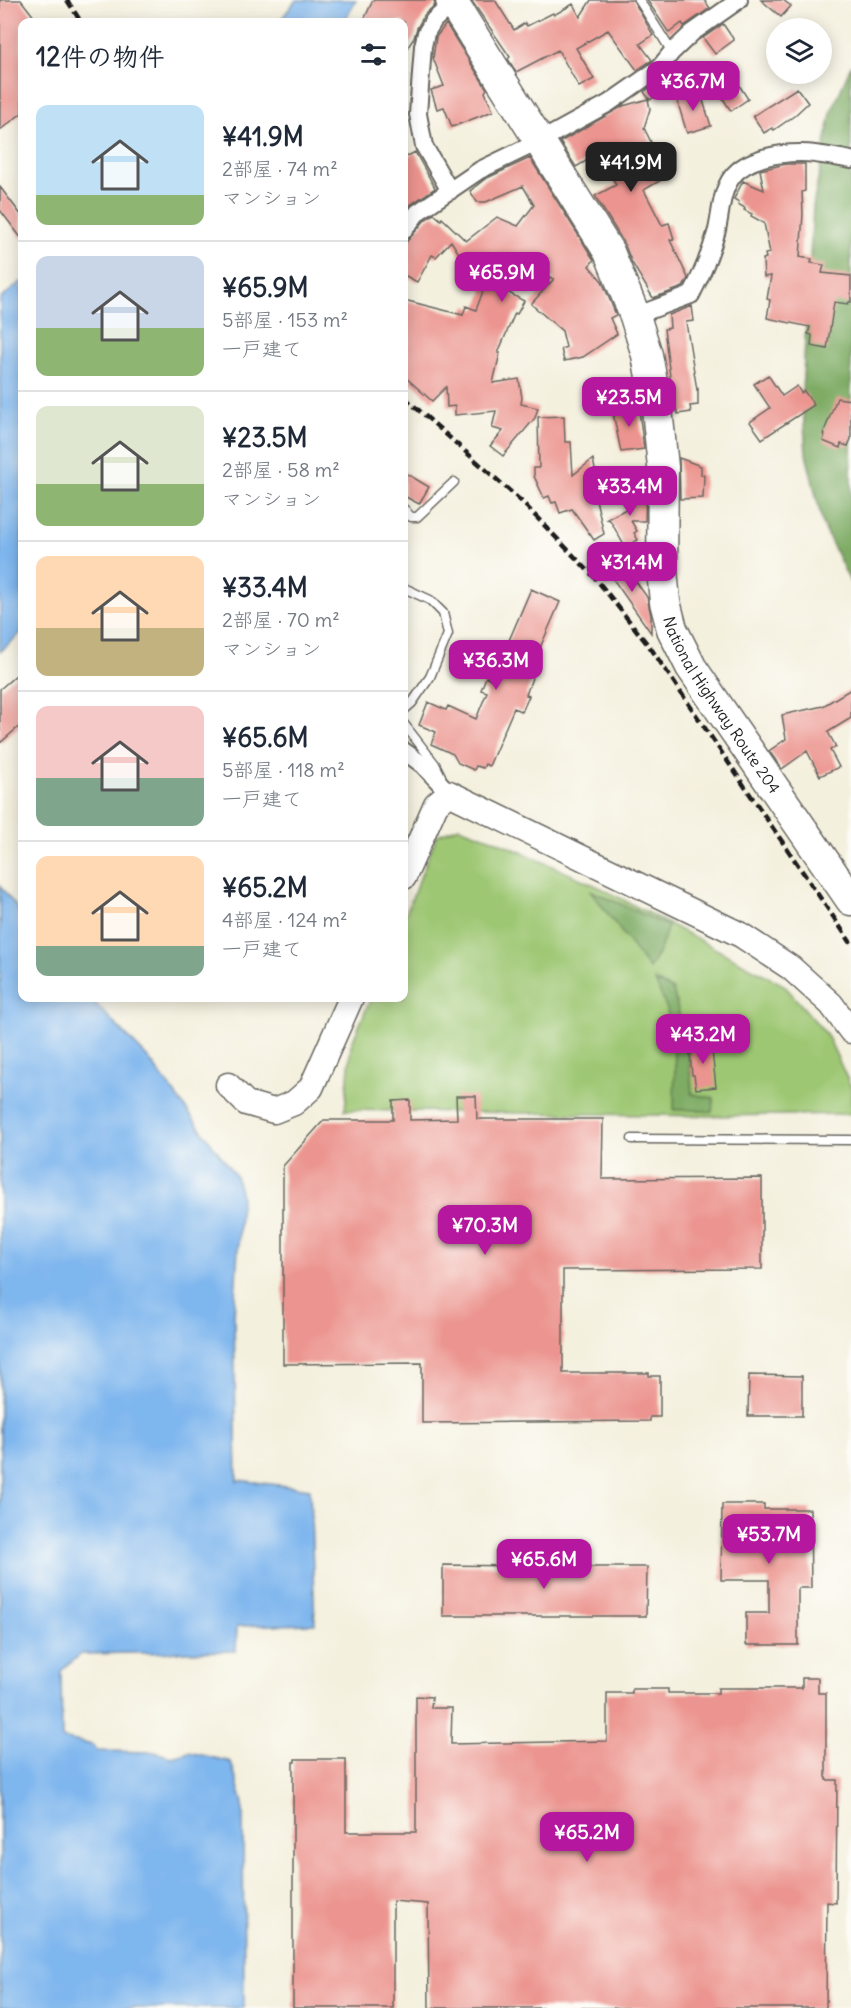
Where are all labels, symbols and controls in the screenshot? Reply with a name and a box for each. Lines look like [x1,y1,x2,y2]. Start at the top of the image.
map controls [766,18,832,84]
button: layers [766,18,832,84]
icon: filters [357,38,390,71]
text: 12件の物件 [36,40,165,73]
pin: ¥36.7M [644,61,742,112]
text: ¥36.7M [661,68,725,93]
text: ¥41.9M [222,120,304,153]
icon: home [84,129,156,201]
pin: ¥41.9M [582,142,680,193]
text: ¥41.9M [600,149,662,174]
text: 2部屋 · 74 m² [222,156,338,181]
text: マンション [222,185,321,210]
pin: ¥65.9M [453,252,551,303]
text: ¥65.9M [469,259,535,284]
text: ¥65.9M [222,271,309,304]
icon: home [84,280,156,352]
text: 5部屋 · 153 m² [222,307,348,332]
text: 一戸建て [222,336,302,361]
pin: ¥23.5M [580,377,678,428]
text: ¥23.5M [596,384,662,409]
text: ¥23.5M [222,421,308,454]
icon: home [84,430,156,502]
text: 2部屋 · 58 m² [222,457,340,482]
pin: ¥33.4M [581,466,679,517]
text: ¥33.4M [597,473,663,498]
text: マンション [222,486,321,511]
pin: ¥31.4M [583,542,681,593]
text: ¥31.4M [601,549,663,574]
text: ¥33.4M [222,571,308,604]
icon: home [84,580,156,652]
text: 2部屋 · 70 m² [222,607,340,632]
street label: National Highway Route 204 [659,614,785,797]
text: マンション [222,636,321,661]
pin: ¥36.3M [447,640,545,691]
text: ¥36.3M [463,647,529,672]
text: ¥65.6M [222,721,309,754]
icon: home [84,730,156,802]
text: 5部屋 · 118 m² [222,757,345,782]
text: 一戸建て [222,786,302,811]
text: ¥65.2M [222,871,308,904]
icon: home [84,880,156,952]
text: 4部屋 · 124 m² [222,907,347,932]
text: 一戸建て [222,936,302,961]
pin: ¥43.2M [654,1014,752,1065]
text: ¥43.2M [670,1021,736,1046]
pin: ¥70.3M [436,1205,534,1256]
text: ¥70.3M [452,1212,518,1237]
pin: ¥53.7M [720,1514,818,1565]
text: ¥53.7M [737,1521,801,1546]
pin: ¥65.6M [495,1539,593,1590]
text: ¥65.6M [511,1546,577,1571]
pin: ¥65.2M [538,1812,636,1863]
text: ¥65.2M [554,1819,620,1844]

